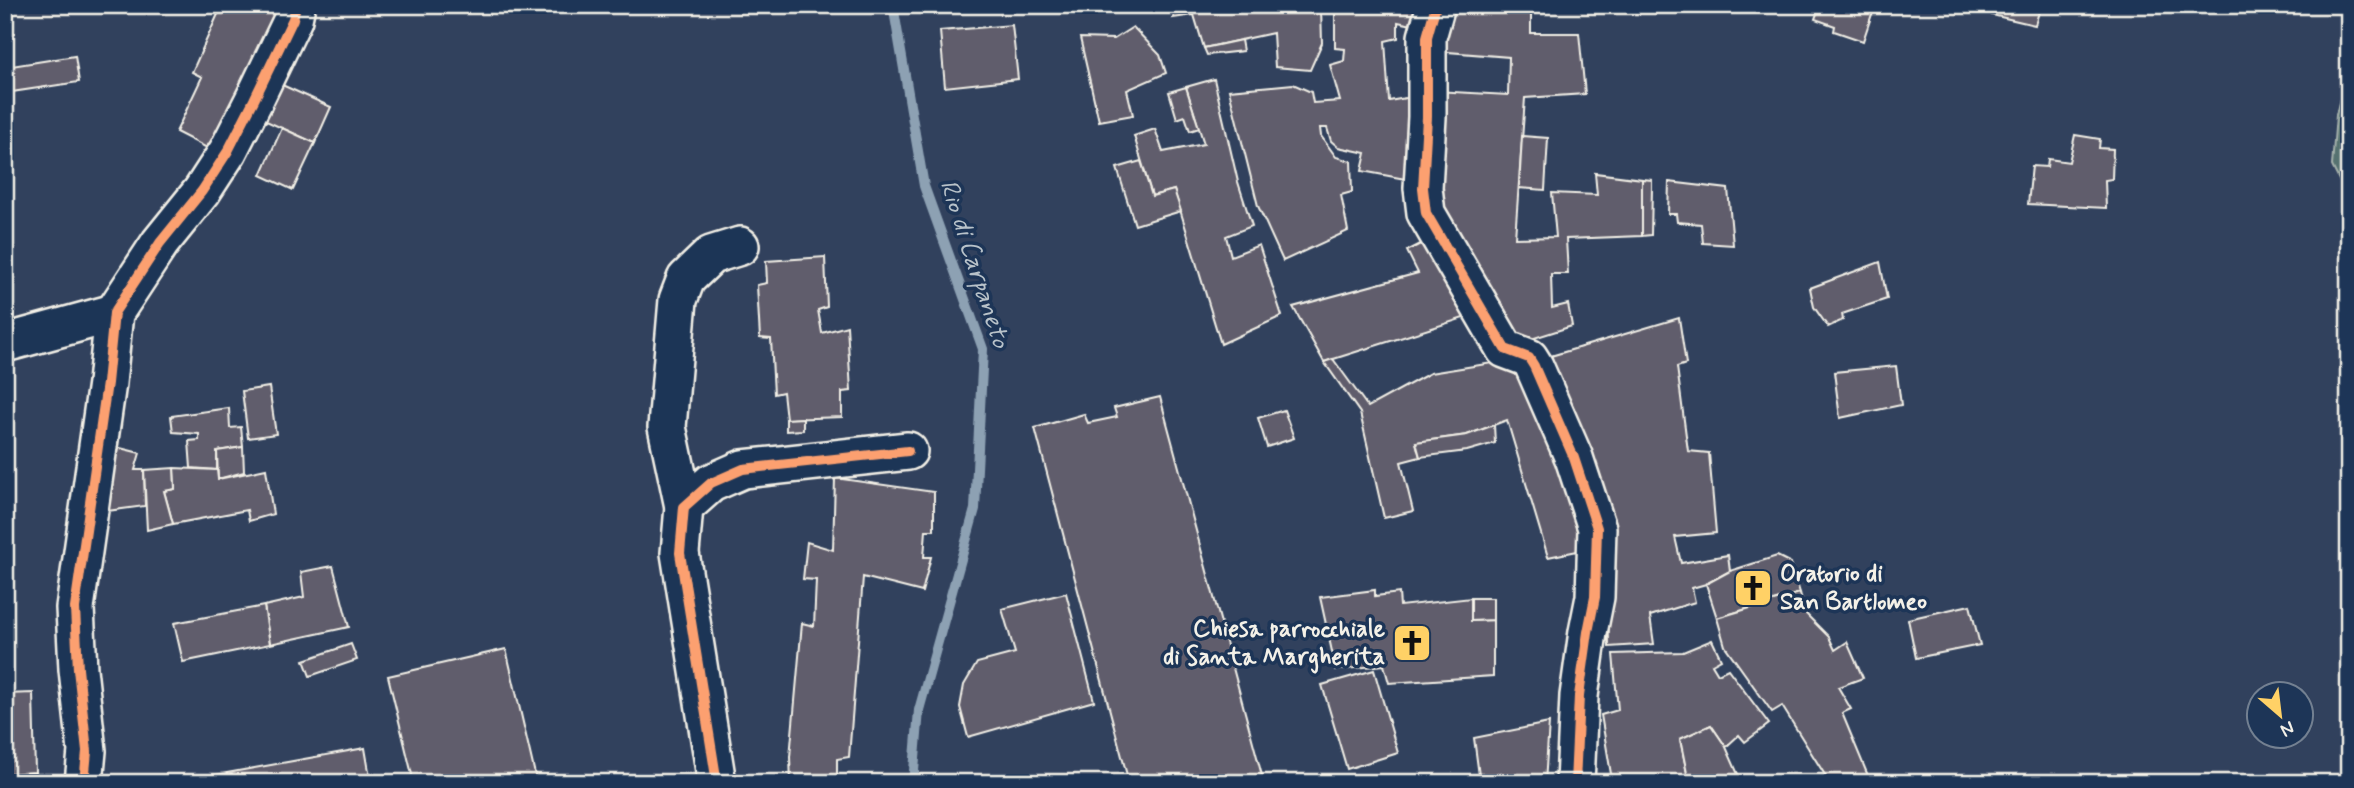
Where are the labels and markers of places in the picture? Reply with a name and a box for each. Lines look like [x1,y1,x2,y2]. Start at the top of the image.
place label: Oratorio di San Bartlomeo [1780,559,1927,618]
church icon: Oratorio di San Bartlomeo [1732,567,1774,609]
place label: Chiesa parrocchiale di Santa Margherita [1163,614,1386,674]
church icon: Chiesa parrocchiale di Santa Margherita [1391,622,1433,664]

